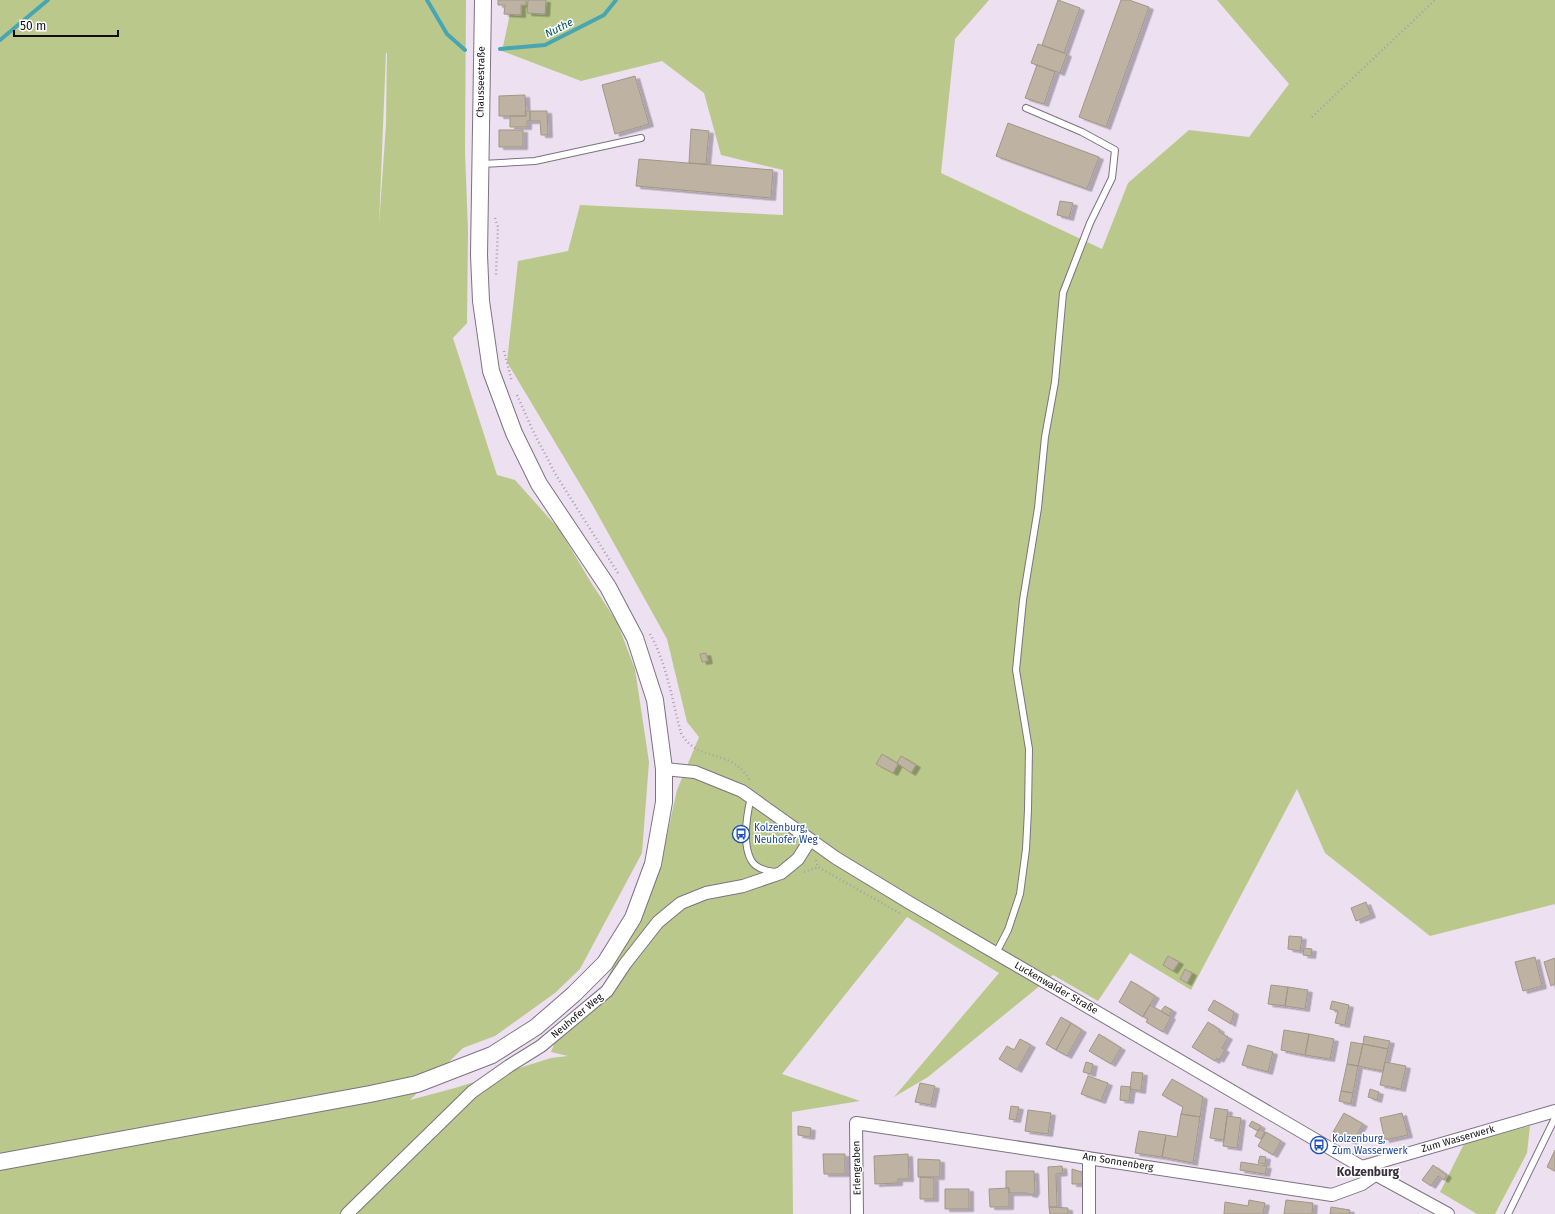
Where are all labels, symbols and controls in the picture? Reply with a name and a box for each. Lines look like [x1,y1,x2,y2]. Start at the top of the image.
scale bar [14,12,118,38]
water label: Nuthe [543,15,576,40]
text: 50 m [20,19,46,33]
street label: Chausseestraße [474,46,488,118]
place label: Kolzenburg, Neuhofer Weg [754,822,819,846]
bus stop icon: Kolzenburg, Neuhofer Weg [731,824,751,844]
street label: Luckenwalder Straße [1012,959,1100,1017]
street label: Neuhofer Weg [549,990,606,1041]
street label: Zum Wasserwerk [1420,1123,1497,1155]
place label: Kolzenburg, Zum Wasserwerk [1332,1133,1408,1157]
bus stop icon: Kolzenburg, Zum Wasserwerk [1309,1135,1329,1155]
street label: Erlengraben [851,1141,863,1195]
street label: Am Sonnenberg [1082,1150,1155,1174]
district label: Kolzenburg [1337,1165,1400,1179]

